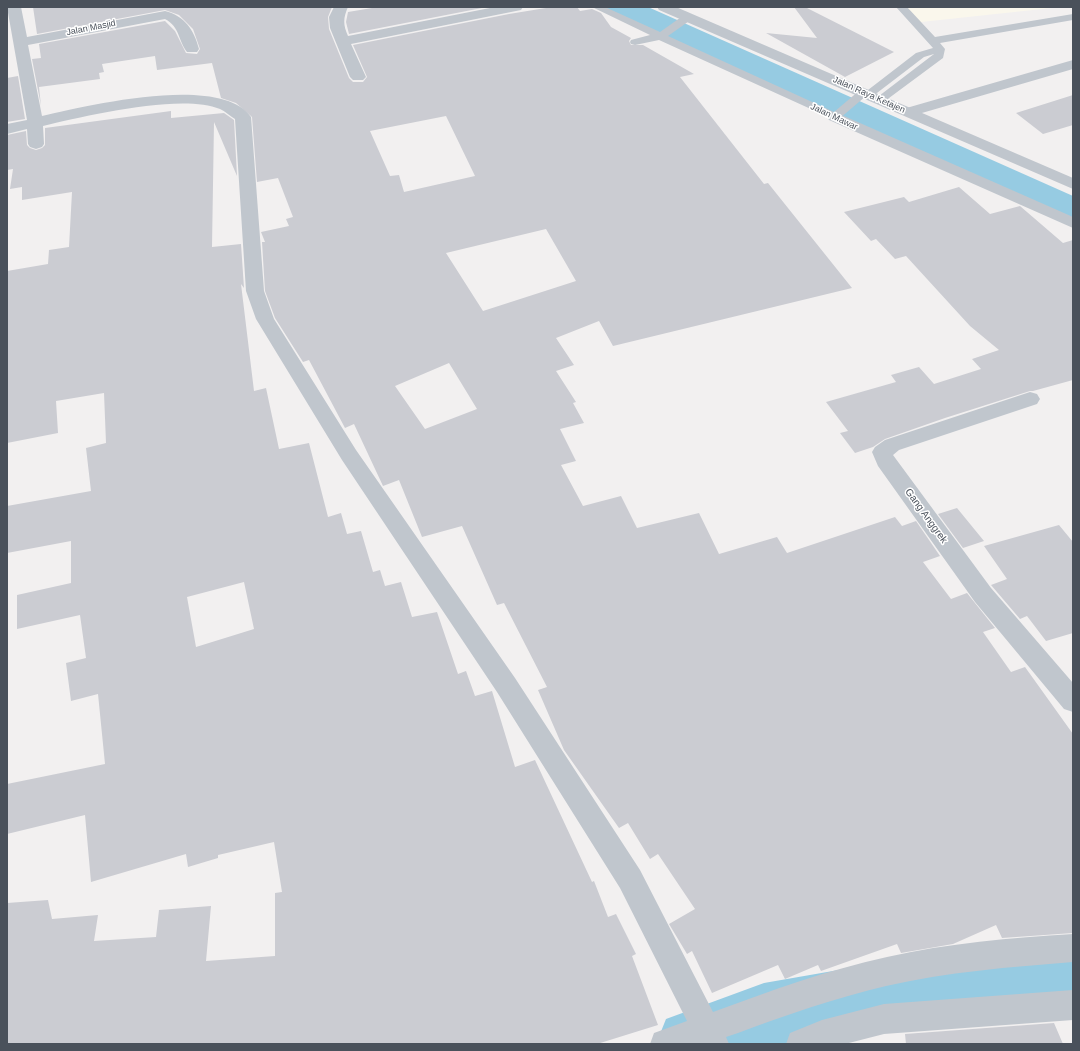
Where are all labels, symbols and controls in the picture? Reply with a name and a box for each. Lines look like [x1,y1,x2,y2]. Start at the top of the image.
street label: Jalan Masjid [65,18,117,38]
street label: Jalan Raya Ketajen [831,74,907,116]
street label: Jalan Mawar [809,101,859,133]
street label: Gang Anggrek [902,486,950,546]

